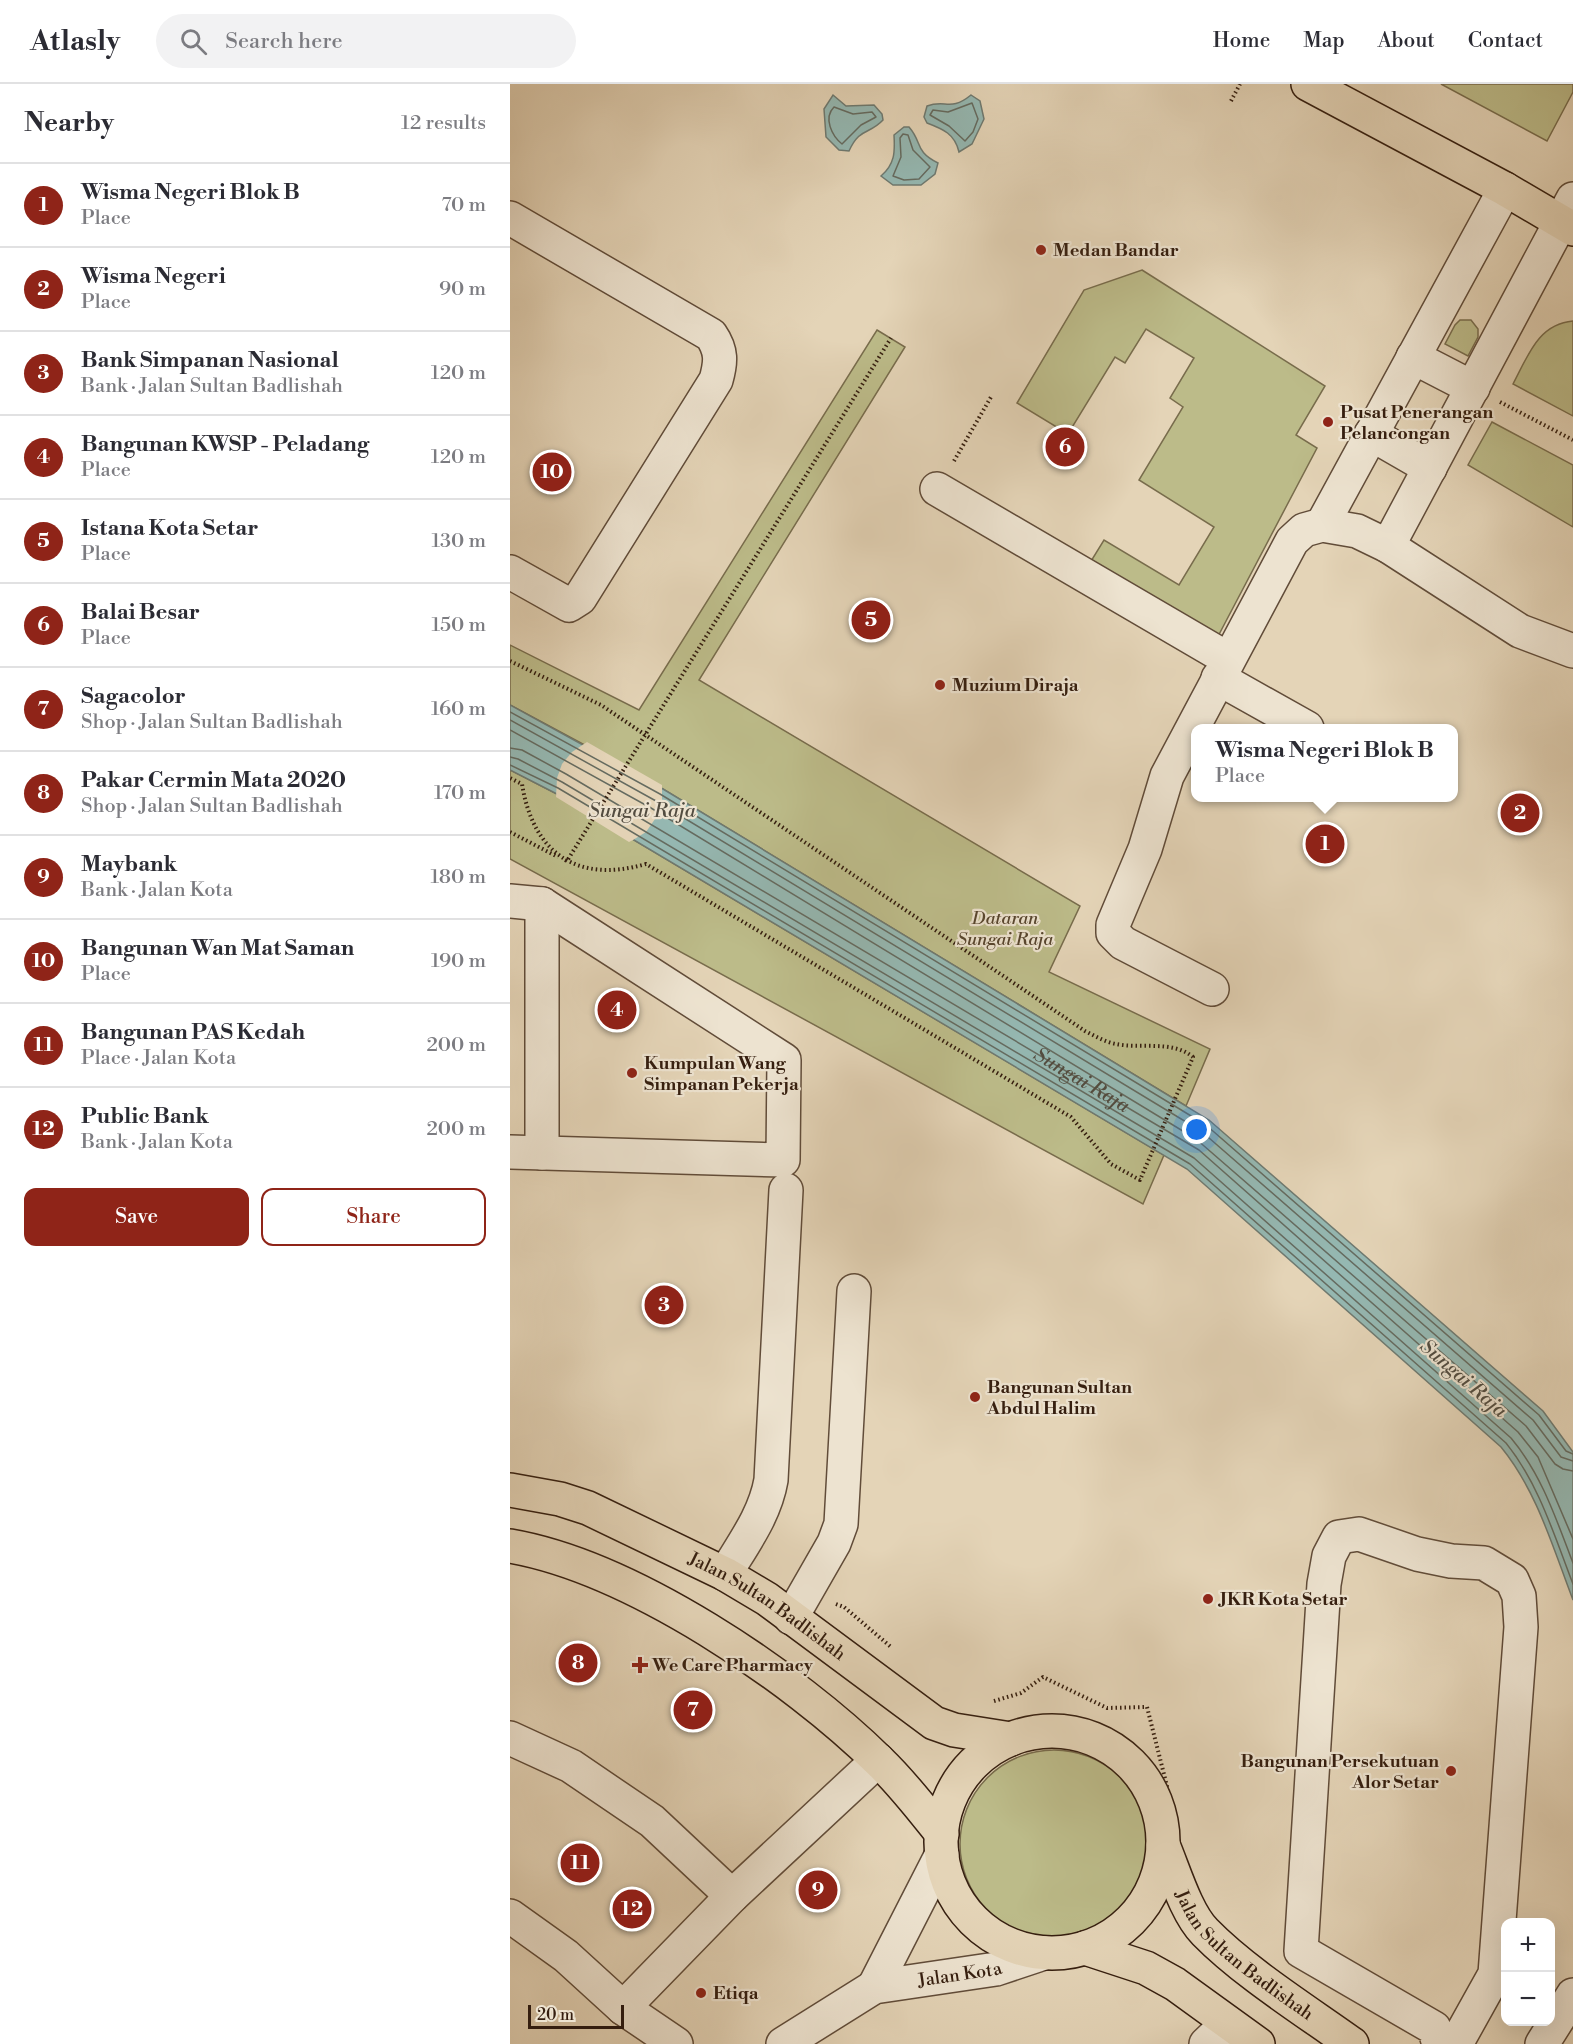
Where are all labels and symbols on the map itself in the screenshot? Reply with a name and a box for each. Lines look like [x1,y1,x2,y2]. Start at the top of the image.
place label: Medan Bandar [1053,239,1179,262]
marker: Medan Bandar [1034,243,1048,257]
place label: Pusat Penerangan Pelancongan [1340,401,1493,445]
marker: Pusat Penerangan Pelancongan [1321,415,1335,429]
pin: 6 [1046,424,1084,470]
pin: 10 [532,450,572,494]
pin: 5 [852,598,890,642]
place label: Muzium Diraja [952,674,1079,697]
marker: Muzium Diraja [933,678,947,692]
pin: 2 [1500,790,1540,836]
water label: Sungai Raja [588,799,697,824]
pin: 1 [1306,822,1344,867]
park label: Dataran Sungai Raja [957,907,1054,951]
pin: 4 [598,988,636,1032]
water label: Sungai Raja [1029,1042,1135,1119]
place label: Kumpulan Wang Simpanan Pekerja [644,1052,799,1096]
marker: Kumpulan Wang Simpanan Pekerja [625,1066,639,1080]
your location [1182,1115,1211,1144]
pin: 3 [644,1282,684,1328]
water label: Sungai Raja [1414,1334,1512,1424]
place label: Bangunan Sultan Abdul Halim [986,1376,1132,1420]
marker: Bangunan Sultan Abdul Halim [968,1390,982,1404]
street label: Jalan Sultan Badlishah [684,1546,851,1665]
place label: JKR Kota Setar [1217,1588,1348,1611]
marker: JKR Kota Setar [1201,1592,1215,1606]
pin: 8 [558,1640,598,1686]
place label: We Care Pharmacy [651,1654,814,1677]
marker: We Care Pharmacy [633,1658,647,1672]
pin: 7 [674,1688,712,1732]
place label: Bangunan Persekutuan Alor Setar [1240,1750,1439,1794]
marker: Bangunan Persekutuan Alor Setar [1444,1764,1458,1778]
pin: 11 [560,1840,600,1886]
pin: 9 [798,1868,838,1912]
street label: Jalan Sultan Badlishah [1170,1885,1318,2025]
pin: 12 [612,1886,652,1932]
street label: Jalan Kota [915,1956,1006,1992]
place label: Etiqa [713,1982,759,2005]
marker: Etiqa [694,1986,708,2000]
scale bar [528,2002,624,2030]

